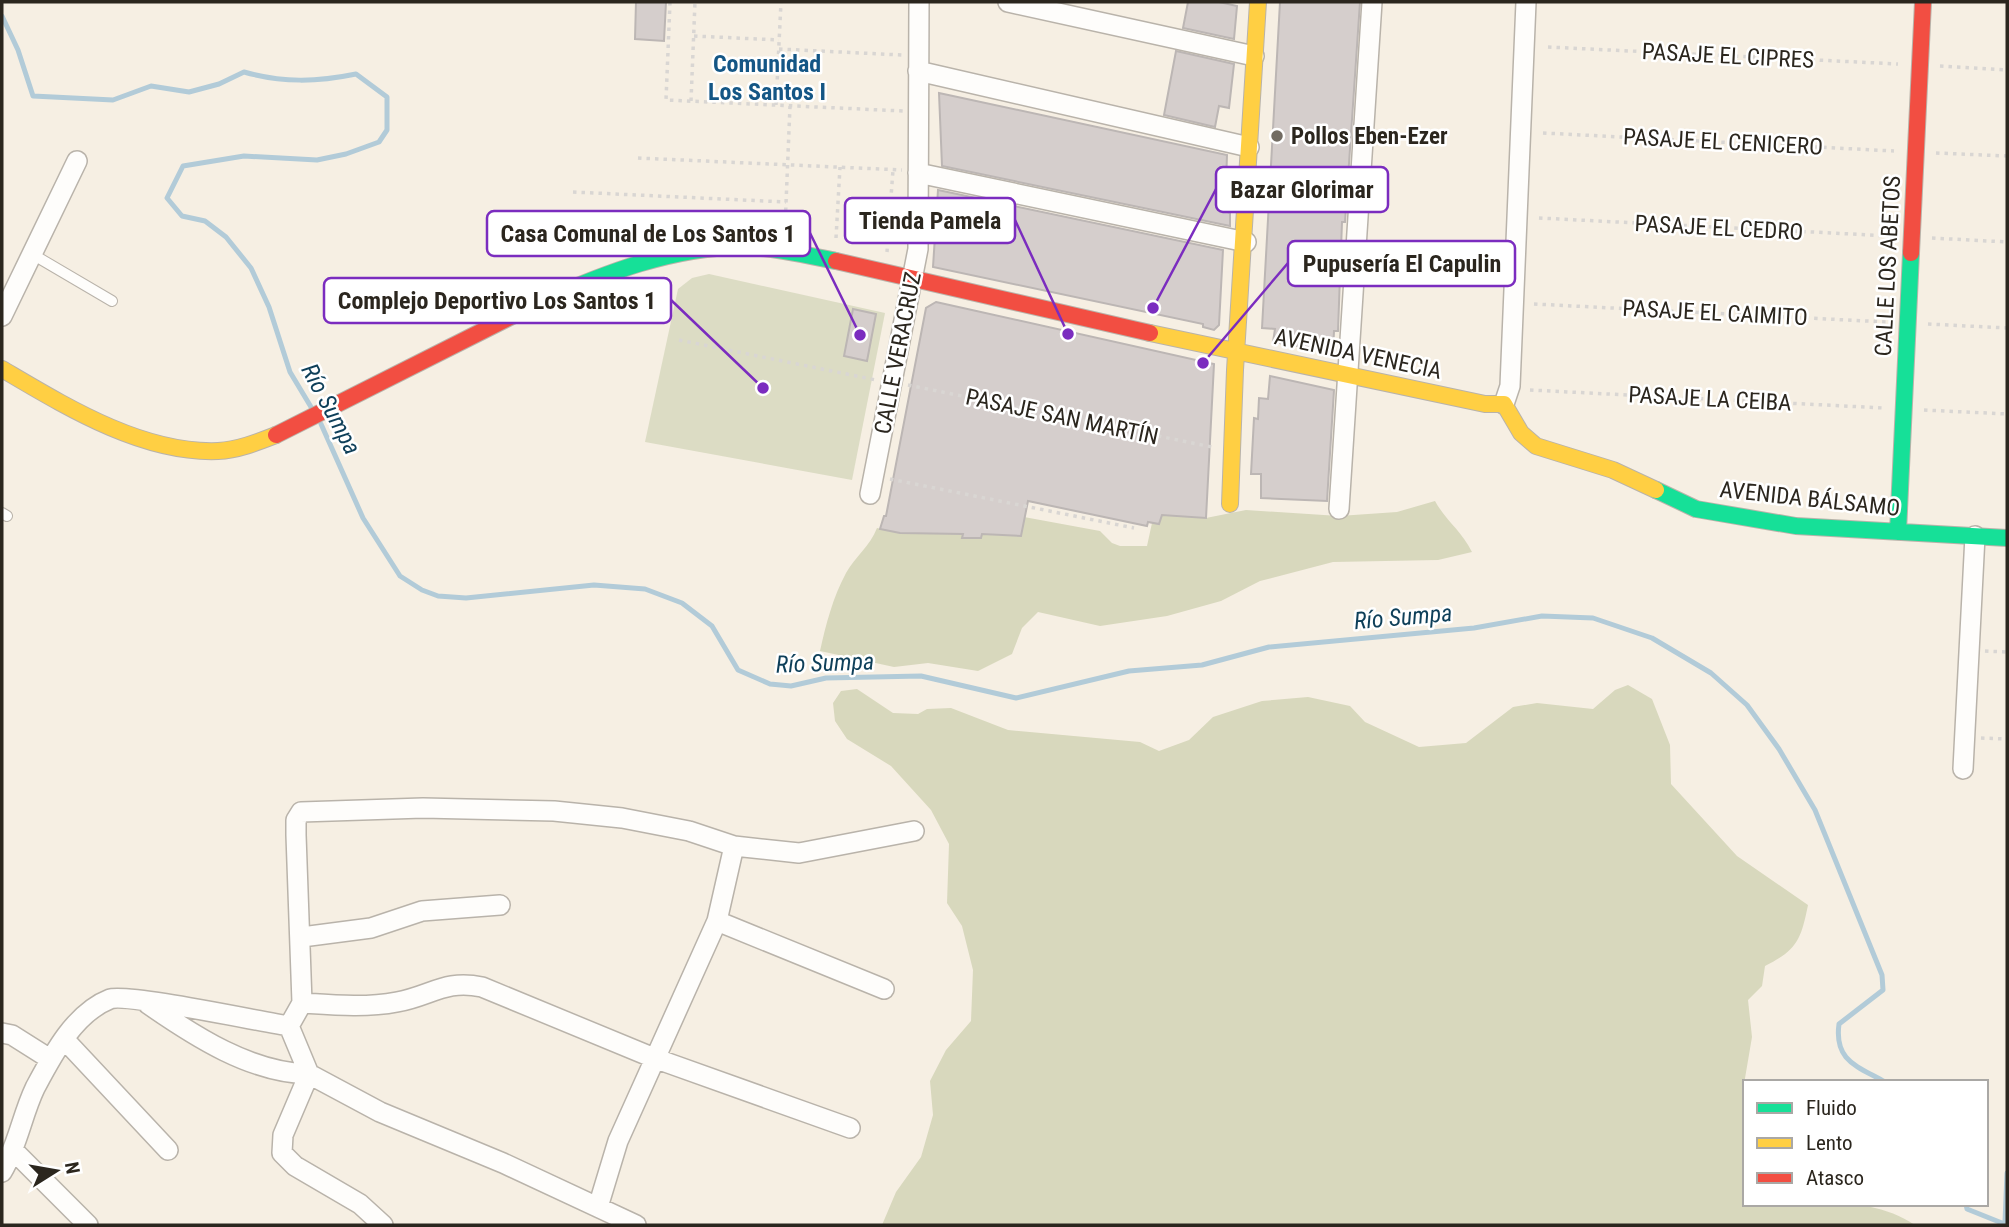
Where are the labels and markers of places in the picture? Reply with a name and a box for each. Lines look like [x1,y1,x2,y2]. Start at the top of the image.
place label: Pollos Eben-Ezer [1291,123,1448,150]
marker: Pollos Eben-Ezer [1269,128,1285,144]
callout: Bazar Glorimar [1216,167,1388,212]
callout: Tienda Pamela [845,198,1015,243]
callout: Casa Comunal de Los Santos 1 [487,211,810,256]
callout: Pupusería El Capulin [1288,241,1515,286]
callout: Complejo Deportivo Los Santos 1 [324,278,671,323]

